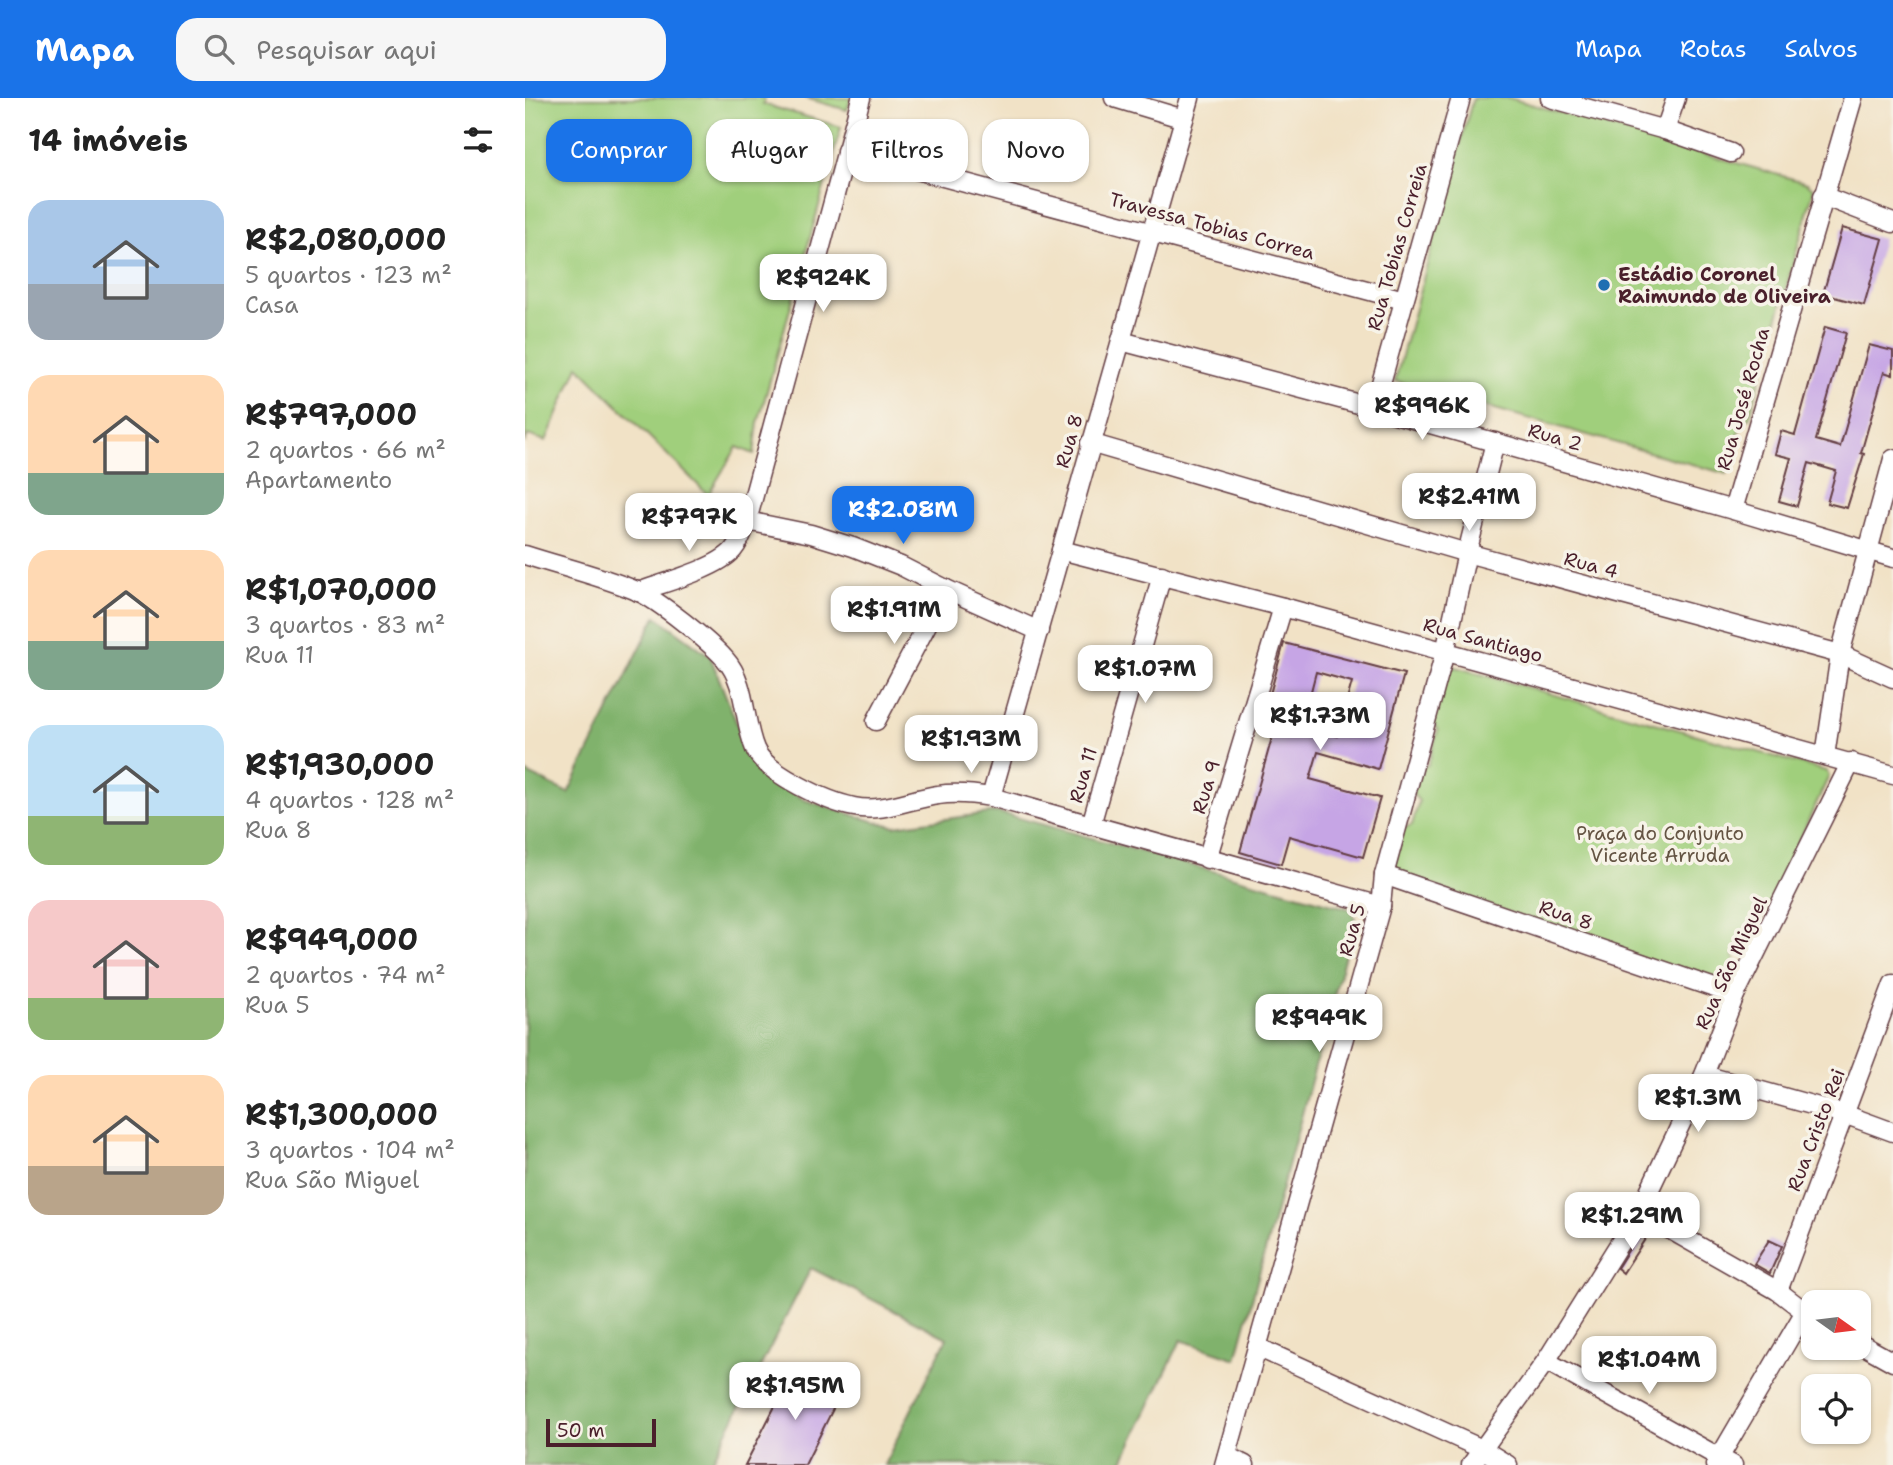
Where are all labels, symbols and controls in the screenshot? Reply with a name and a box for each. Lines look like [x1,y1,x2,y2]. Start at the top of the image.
search box [176,18,666,81]
text: Mapa [35,27,134,72]
icon: search [200,30,238,68]
text: Pesquisar aqui [256,32,437,67]
text: Mapa [1575,33,1642,65]
text: Rotas [1680,33,1747,65]
text: Salvos [1785,33,1858,65]
chip: Comprar [546,119,692,182]
chip: Alugar [706,119,833,182]
chip: Filtros [847,119,968,182]
chip: Novo [982,119,1089,182]
text: 14 imóveis [28,120,188,161]
icon: filters [459,121,497,159]
street label: Rua Tobias Correia [1361,160,1433,333]
street label: Travessa Tobias Correa [1107,187,1318,265]
text: R$2,080,000 [245,219,447,260]
icon: home [84,228,168,312]
pin: R$924K [766,254,880,314]
text: 5 quartos · 123 m² [245,260,452,290]
text: R$924K [776,262,870,292]
place label: Estádio Coronel Raimundo de Oliveira [1618,262,1831,309]
marker: Estádio Coronel Raimundo de Oliveira [1596,277,1612,293]
text: Casa [245,290,298,320]
street label: Rua José Rocha [1711,325,1775,473]
pin: R$996K [1365,382,1479,442]
text: R$996K [1374,390,1470,420]
text: R$797,000 [245,394,417,435]
icon: home [84,403,168,487]
street label: Rua 8 [1049,411,1089,471]
street label: Rua 2 [1525,417,1585,457]
text: 2 quartos · 66 m² [245,435,446,465]
text: Apartamento [245,465,392,495]
pin: R$2.41M [1404,474,1534,533]
text: R$2.41M [1418,481,1520,511]
pin: R$2.08M [838,486,968,546]
pin: R$797K [632,494,746,553]
text: R$2.08M [848,494,958,524]
text: R$797K [641,501,737,531]
street label: Rua 4 [1561,546,1621,584]
text: R$1,070,000 [245,569,437,610]
icon: home [84,578,168,662]
pin: R$1.91M [829,587,959,646]
text: R$1.91M [847,594,941,624]
text: 3 quartos · 83 m² [245,610,445,640]
street label: Rua Santiago [1420,612,1546,668]
text: Rua 11 [245,640,314,670]
pin: R$1.07M [1080,646,1210,705]
text: R$1.07M [1094,653,1196,683]
pin: R$1.73M [1255,692,1385,752]
text: R$1.73M [1270,700,1370,730]
pin: R$1.93M [906,716,1036,775]
text: R$1.93M [921,723,1021,753]
text: R$1,930,000 [245,744,435,785]
street label: Rua 11 [1063,744,1103,806]
icon: home [84,753,168,837]
street label: Rua 9 [1186,757,1226,817]
text: 4 quartos · 128 m² [245,785,454,815]
text: Rua 8 [245,815,312,845]
park label: Praça do Conjunto Vicente Arruda [1576,821,1744,868]
street label: Rua São Miguel [1689,892,1773,1034]
street label: Rua 8 [1536,894,1596,936]
street label: Rua 5 [1333,901,1371,959]
text: R$949,000 [245,919,418,960]
icon: home [84,928,168,1012]
text: 2 quartos · 74 m² [245,960,446,990]
text: Rua 5 [245,990,310,1020]
pin: R$949K [1262,995,1376,1054]
text: R$949K [1271,1002,1367,1032]
street label: Rua Cristo Rei [1781,1065,1851,1195]
pin: R$1.3M [1641,1074,1755,1134]
text: R$1.3M [1654,1082,1742,1112]
text: R$1,300,000 [245,1094,438,1135]
icon: home [84,1103,168,1187]
text: 3 quartos · 104 m² [245,1135,455,1165]
text: Rua São Miguel [245,1165,419,1195]
pin: R$1.29M [1567,1192,1697,1252]
text: R$1.29M [1581,1200,1683,1230]
north arrow [1801,1290,1871,1360]
map controls [1801,1290,1871,1444]
pin: R$1.04M [1584,1336,1714,1396]
text: R$1.04M [1597,1344,1701,1374]
pin: R$1.95M [730,1362,860,1422]
text: R$1.95M [745,1370,845,1400]
button: locate [1801,1374,1871,1444]
scale bar [546,1416,656,1448]
text: 50 m [557,1418,605,1443]

